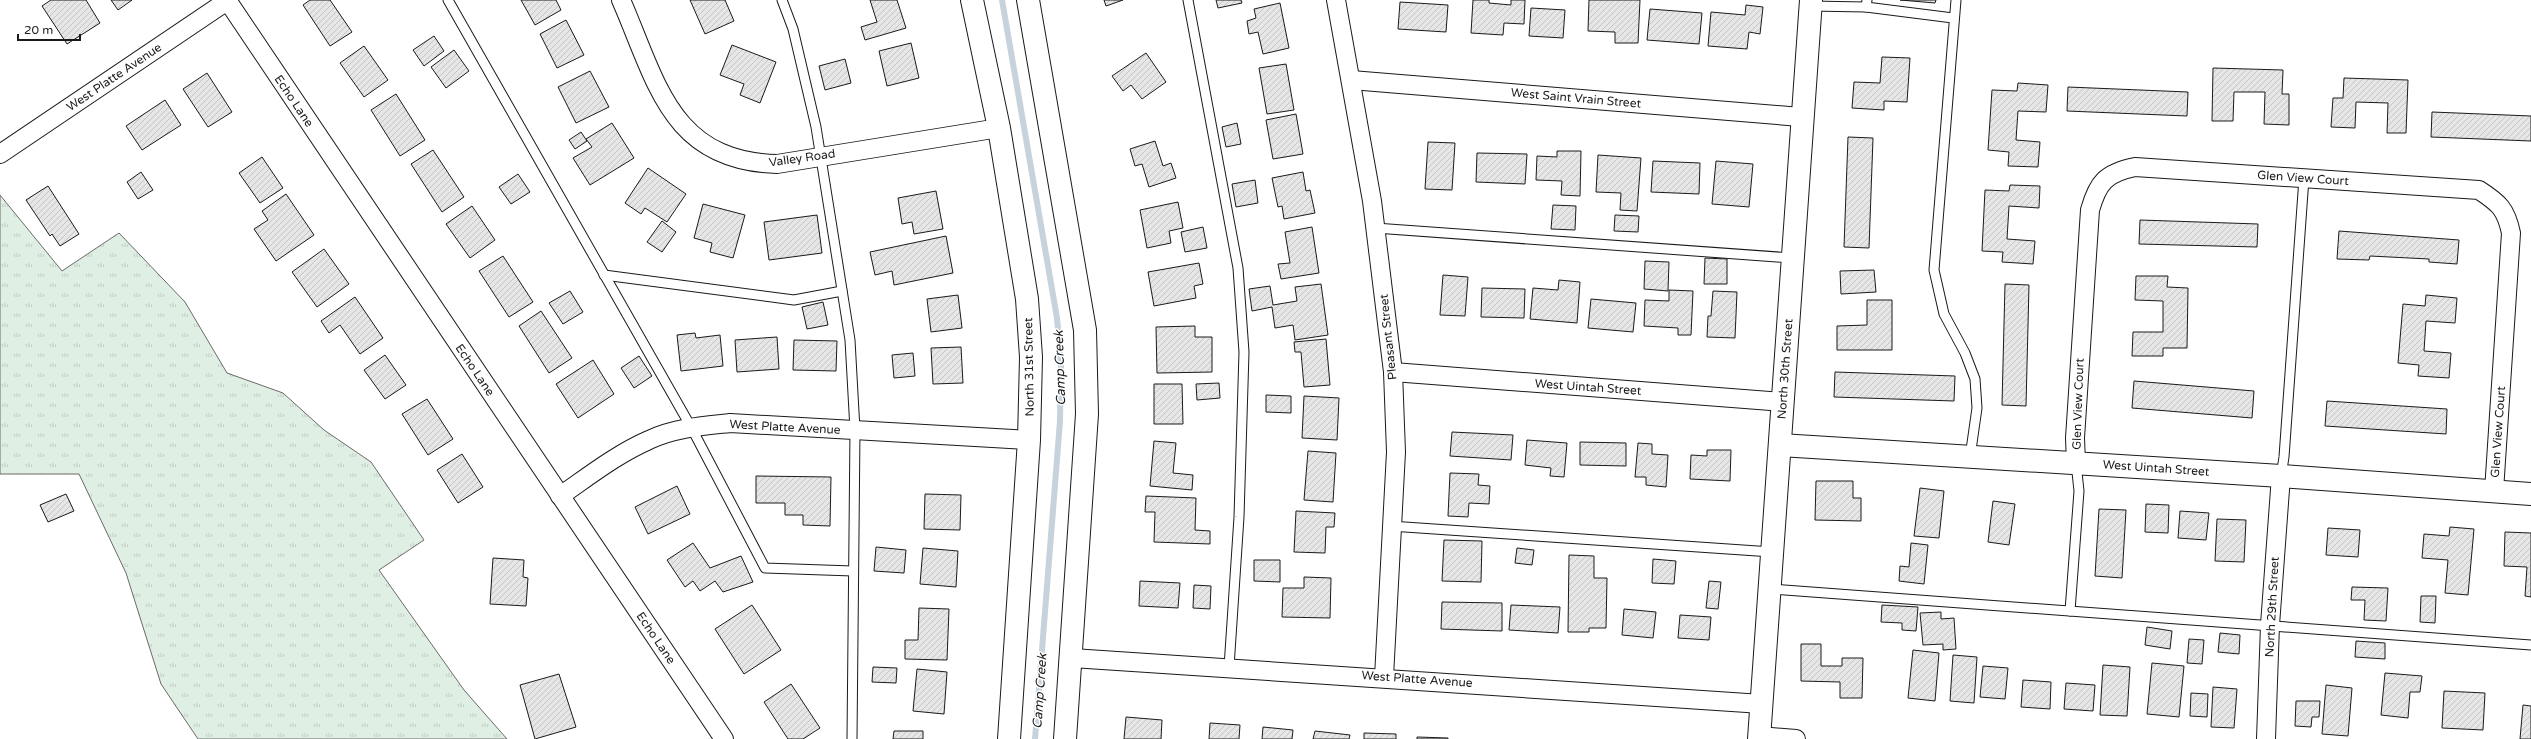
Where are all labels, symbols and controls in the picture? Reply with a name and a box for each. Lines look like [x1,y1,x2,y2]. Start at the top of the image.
scale bar [18,16,80,42]
text: 20 m [24,23,53,37]
street label: West Platte Avenue [64,40,164,114]
street label: Echo Lane [272,72,317,130]
street label: West Saint Vrain Street [1510,85,1642,111]
street label: Valley Road [768,146,836,170]
street label: Glen View Court [2257,168,2350,188]
street label: Pleasant Street [1376,293,1399,381]
street label: North 31st Street [1021,317,1037,417]
street label: North 30th Street [1775,318,1796,420]
water label: Camp Creek [1051,329,1069,406]
street label: Echo Lane [453,341,498,399]
street label: Glen View Court [2069,357,2087,450]
street label: West Uintah Street [1534,376,1642,398]
street label: Glen View Court [2488,385,2508,478]
street label: West Platte Avenue [729,417,841,437]
street label: West Uintah Street [2102,457,2210,479]
street label: North 29th Street [2262,556,2282,658]
street label: Echo Lane [634,609,679,667]
water label: Camp Creek [1029,652,1051,729]
street label: West Platte Avenue [1361,668,1473,690]

